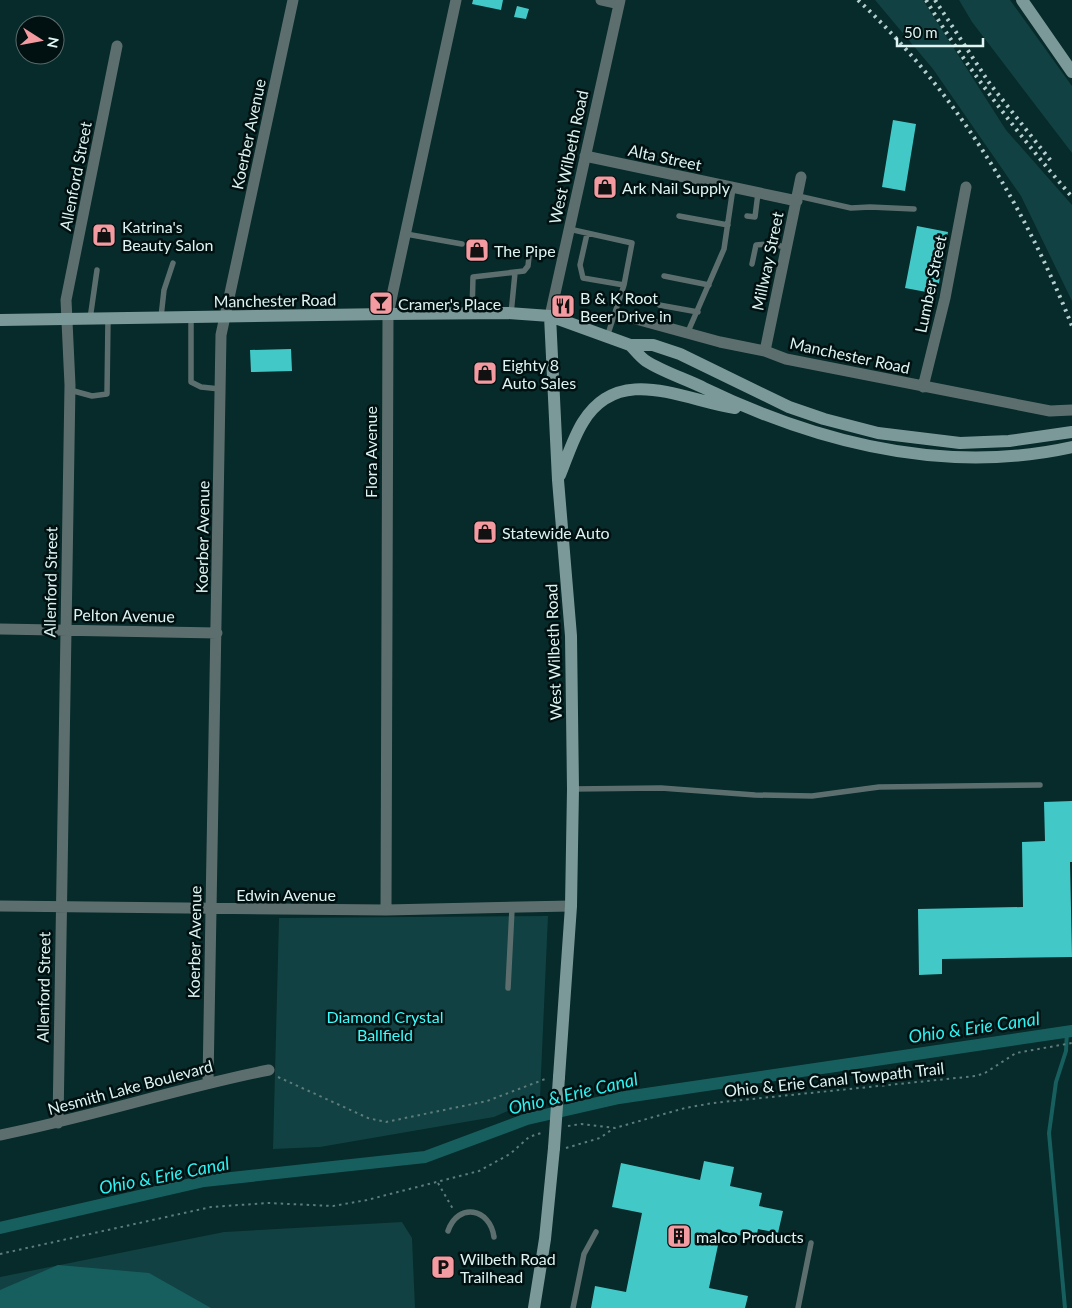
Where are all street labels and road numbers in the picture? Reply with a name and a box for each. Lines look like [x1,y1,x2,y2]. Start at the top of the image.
street label: Koerber Avenue [227,77,269,191]
street label: West Wilbeth Road [545,88,591,226]
street label: Allenford Street [55,120,95,232]
street label: Alta Street [627,140,704,174]
street label: Millway Street [747,210,787,312]
street label: Lumber Street [910,233,950,334]
street label: Manchester Road [214,289,336,311]
street label: Manchester Road [788,333,912,377]
street label: Flora Avenue [361,406,380,498]
street label: Koerber Avenue [192,480,212,594]
street label: Allenford Street [40,526,60,638]
street label: West Wilbeth Road [541,584,565,720]
street label: Pelton Avenue [73,605,175,625]
street label: Koerber Avenue [184,885,204,999]
street label: Edwin Avenue [236,885,336,904]
street label: Allenford Street [33,931,53,1043]
street label: Nesmith Lake Boulevard [45,1056,215,1118]
street label: Ohio & Erie Canal Towpath Trail [723,1058,945,1100]

